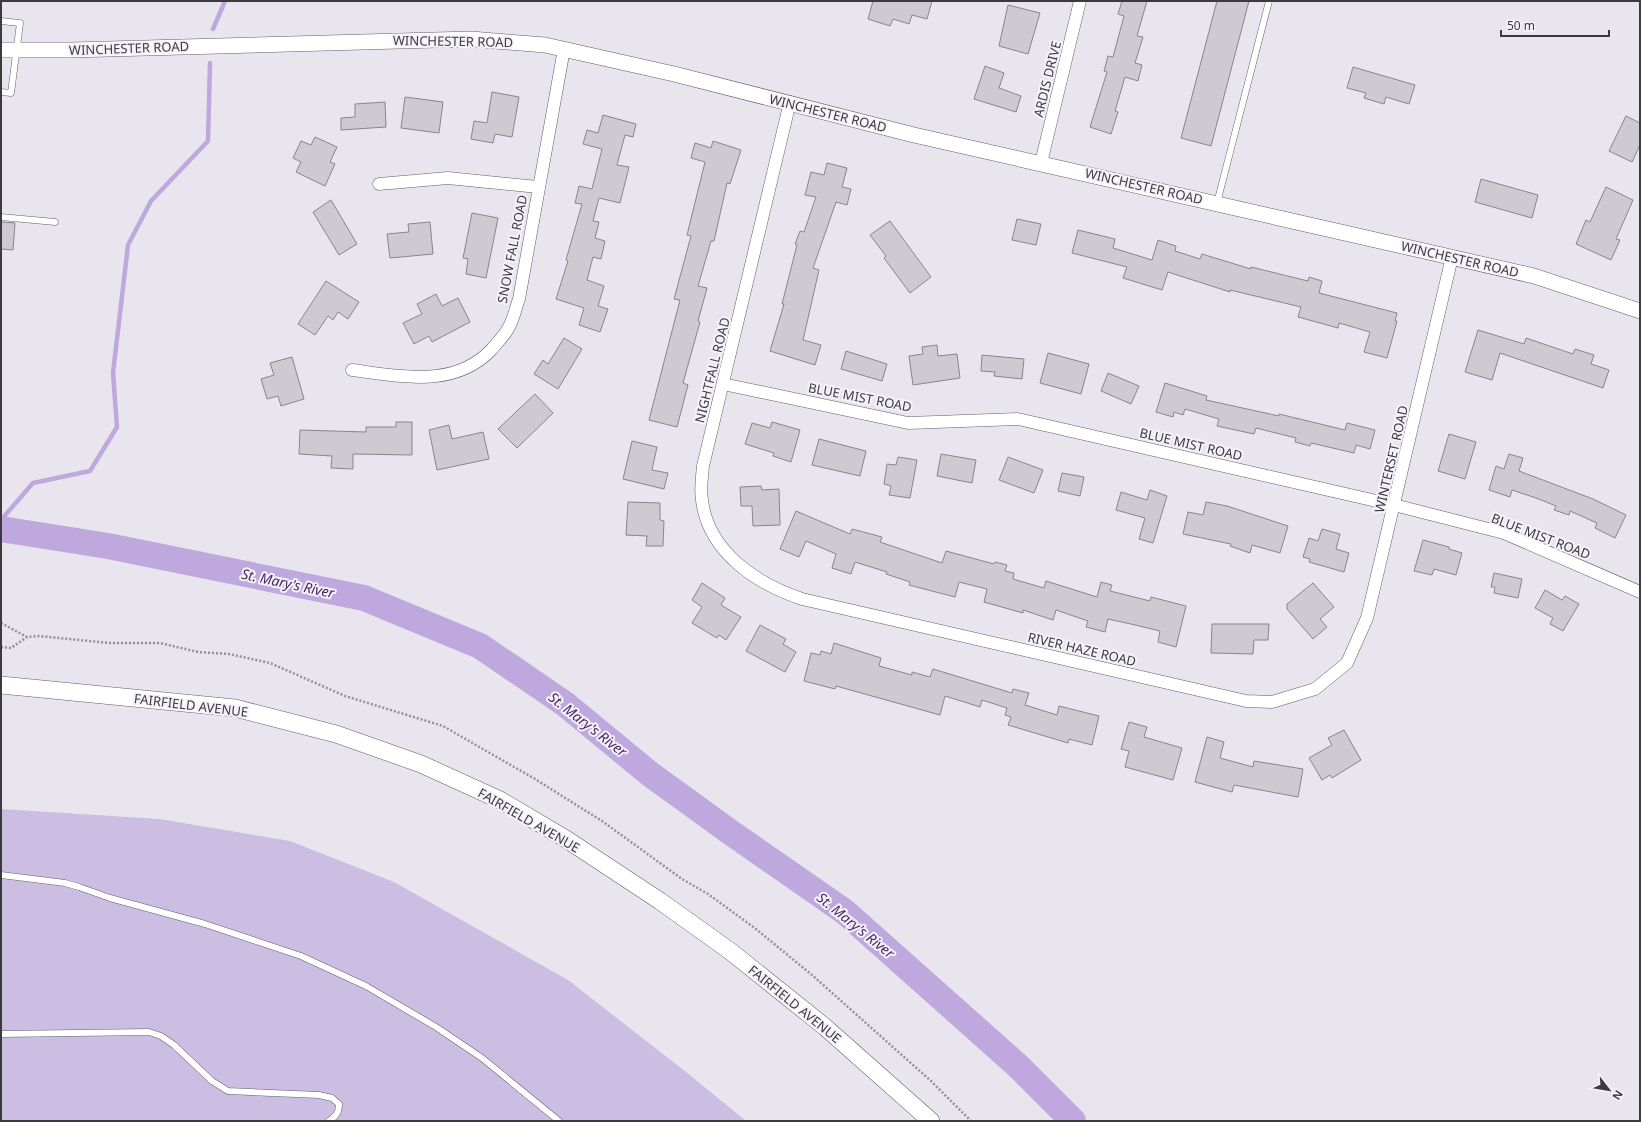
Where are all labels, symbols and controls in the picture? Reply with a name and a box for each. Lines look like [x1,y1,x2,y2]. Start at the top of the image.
scale bar [1501,12,1609,38]
text: 50 m [1507,17,1535,34]
street label: WINCHESTER ROAD [393,31,513,51]
street label: WINCHESTER ROAD [69,37,189,59]
street label: ARDIS DRIVE [1029,39,1065,119]
street label: WINCHESTER ROAD [767,90,889,136]
street label: WINCHESTER ROAD [1083,164,1205,208]
street label: SNOW FALL ROAD [493,193,531,305]
street label: WINCHESTER ROAD [1399,237,1521,281]
street label: NIGHTFALL ROAD [690,315,734,425]
street label: BLUE MIST ROAD [807,378,913,416]
street label: WINTERSET ROAD [1370,404,1412,514]
street label: BLUE MIST ROAD [1138,423,1244,465]
street label: BLUE MIST ROAD [1489,509,1593,563]
water label: St. Mary's River [240,564,337,602]
street label: RIVER HAZE ROAD [1026,628,1138,670]
water label: St. Mary's River [545,687,631,761]
street label: FAIRFIELD AVENUE [133,689,249,721]
street label: FAIRFIELD AVENUE [475,784,583,856]
water label: St. Mary's River [813,888,899,962]
street label: FAIRFIELD AVENUE [745,961,845,1047]
north arrow [1589,1070,1629,1110]
text: N [1609,1088,1627,1103]

